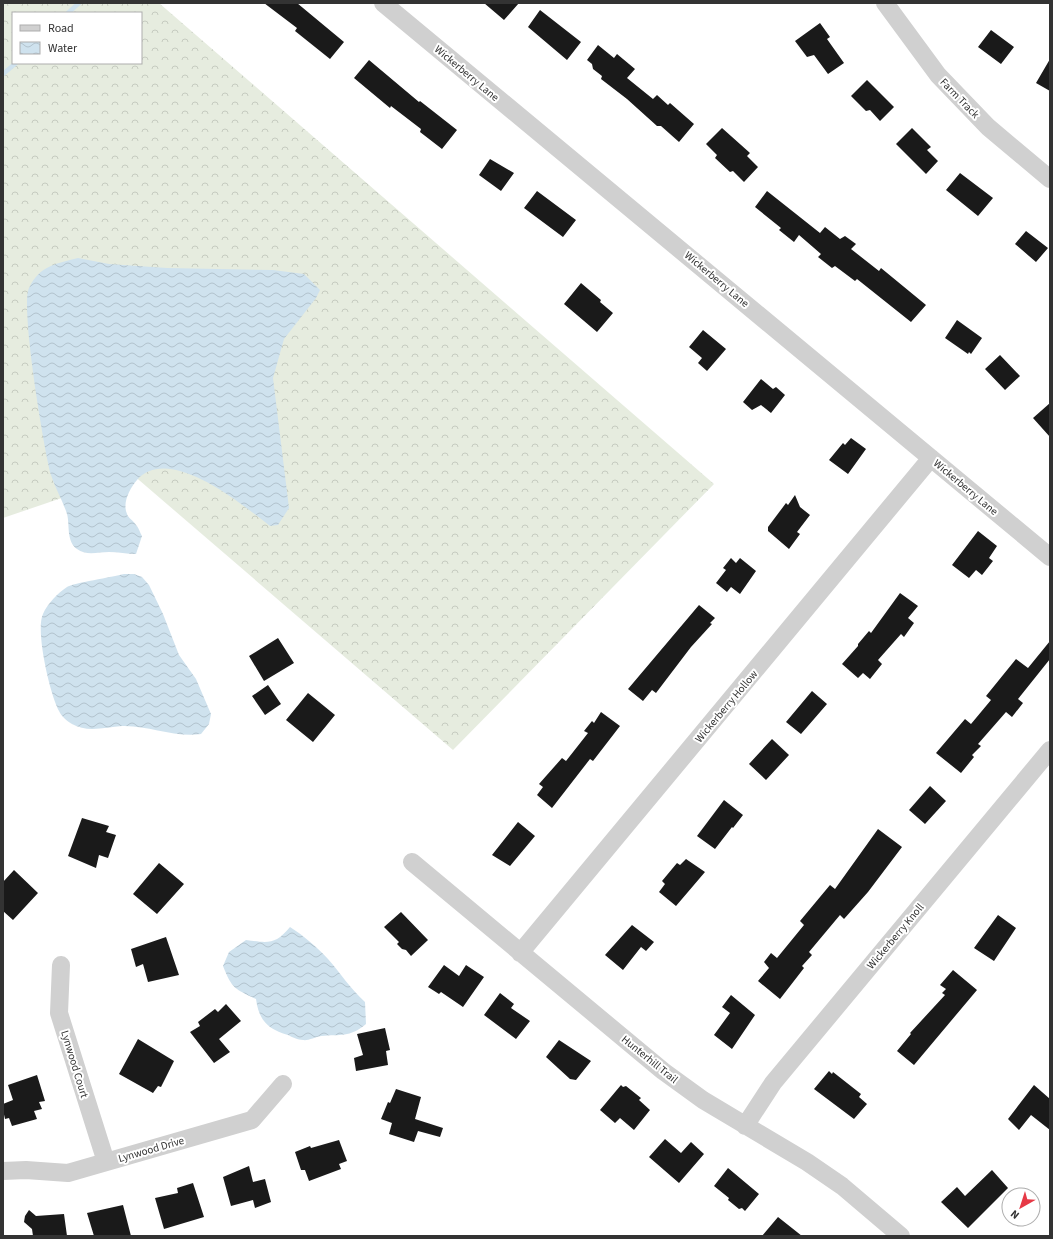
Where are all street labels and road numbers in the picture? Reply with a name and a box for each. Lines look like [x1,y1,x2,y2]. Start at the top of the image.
street label: Wickerberry Lane [431,42,503,105]
street label: Farm Track [937,75,983,122]
street label: Wickerberry Lane [681,248,753,311]
street label: Wickerberry Lane [930,456,1002,519]
street label: Wickerberry Hollow [692,667,761,746]
street label: Wickerberry Knoll [863,900,927,972]
street label: Lynwood Court [57,1028,92,1100]
street label: Hunterhill Trail [618,1032,681,1087]
street label: Lynwood Drive [116,1133,186,1166]

